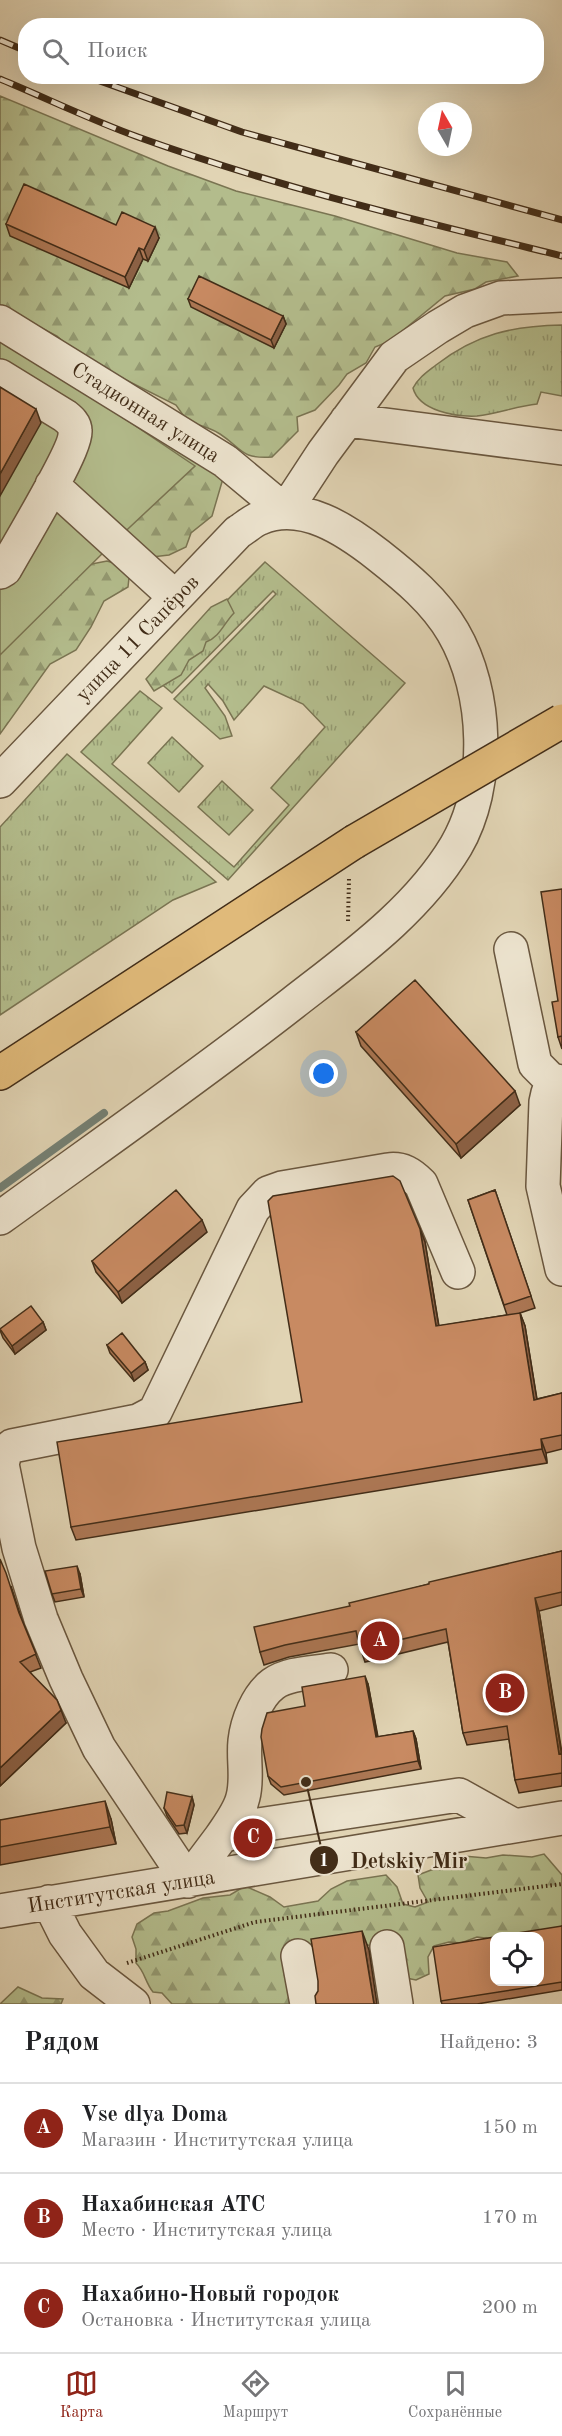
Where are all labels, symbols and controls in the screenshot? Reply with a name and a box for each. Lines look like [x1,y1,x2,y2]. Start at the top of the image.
search box [18,18,544,84]
icon: search [39,35,72,68]
text: Поиск [87,40,148,62]
north arrow [418,102,472,156]
street label: Стадионная улица [67,359,223,467]
street label: улица 11 Сапёров [73,572,204,706]
your location [309,1059,338,1088]
pin: A [360,1618,400,1664]
pin: B [486,1670,524,1716]
pin: C [234,1816,272,1860]
callout: Detskiy Mir [309,1840,480,1880]
text: Detskiy Mir [350,1851,468,1873]
text: 1 [319,1852,329,1870]
street label: Институтская улица [26,1867,217,1918]
map controls [490,1932,544,1986]
button: locate [490,1932,544,1986]
text: Рядом [24,2030,99,2056]
text: Найдено: 3 [439,2033,538,2053]
text: Vse dlya Doma [81,2104,228,2126]
text: A [36,2118,51,2138]
text: 150 m [482,2118,538,2138]
text: Магазин · Институтская улица [81,2131,353,2151]
text: Нахабинская АТС [81,2194,265,2216]
text: B [36,2208,51,2228]
text: 170 m [482,2208,538,2228]
text: Место · Институтская улица [81,2221,332,2241]
text: Нахабино-Новый городок [81,2284,339,2306]
text: C [37,2298,50,2318]
text: 200 m [482,2298,538,2318]
text: Остановка · Институтская улица [81,2311,371,2331]
tab: Карта [60,2367,103,2423]
tab: Маршрут [223,2367,288,2423]
tab: Сохранённые [408,2367,502,2423]

